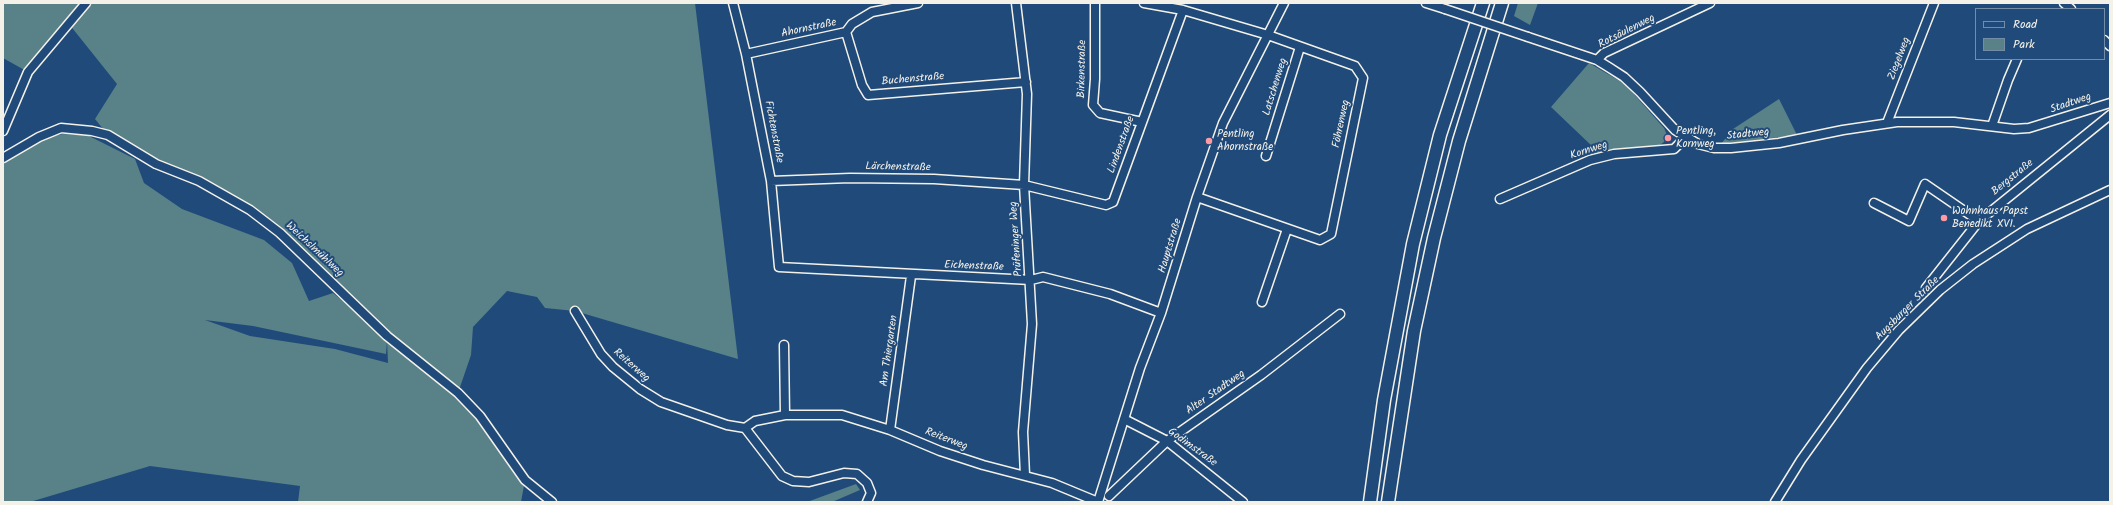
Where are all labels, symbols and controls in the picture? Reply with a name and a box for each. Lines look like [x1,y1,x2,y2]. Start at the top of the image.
legend [1975,8,2105,60]
street label: Rotsäulenweg [1596,12,1658,52]
text: Road [2013,15,2037,34]
street label: Ahornstraße [780,17,838,41]
text: Park [2013,35,2035,54]
street label: Ziegelweg [1886,36,1914,82]
street label: Birkenstraße [1076,40,1090,98]
street label: Latschenweg [1261,57,1291,117]
street label: Buchenstraße [881,71,945,89]
street label: Stadtweg [2049,91,2093,117]
street label: Föhrenweg [1330,99,1354,149]
street label: Fichtenstraße [760,100,786,164]
street label: Lindenstraße [1106,115,1138,175]
place label: Pentling, Kornweg [1676,125,1716,151]
street label: Stadtweg [1726,126,1770,144]
place label: Pentling Ahornstraße [1217,128,1273,154]
marker: Pentling, Kornweg [1663,133,1673,143]
marker: Pentling Ahornstraße [1204,136,1214,146]
street label: Kornweg [1569,139,1609,163]
street label: Bergstraße [1989,157,2037,199]
street label: Lärchenstraße [865,161,931,175]
street label: Prüfeninger Weg [1008,201,1026,277]
place label: Wohnhaus Papst Benedikt XVI. [1952,205,2028,231]
marker: Wohnhaus Papst Benedikt XVI. [1939,213,1949,223]
street label: Hauptstraße [1156,217,1186,275]
street label: Weichslmühlweg [282,220,346,280]
street label: Eichenstraße [944,259,1004,275]
street label: Augsburger Straße [1873,274,1943,344]
street label: Am Thiergarten [878,314,902,388]
street label: Reiterweg [610,346,652,386]
street label: Alter Stadtweg [1184,368,1248,418]
street label: Reiterweg [923,426,969,454]
street label: Godimstraße [1165,426,1219,470]

